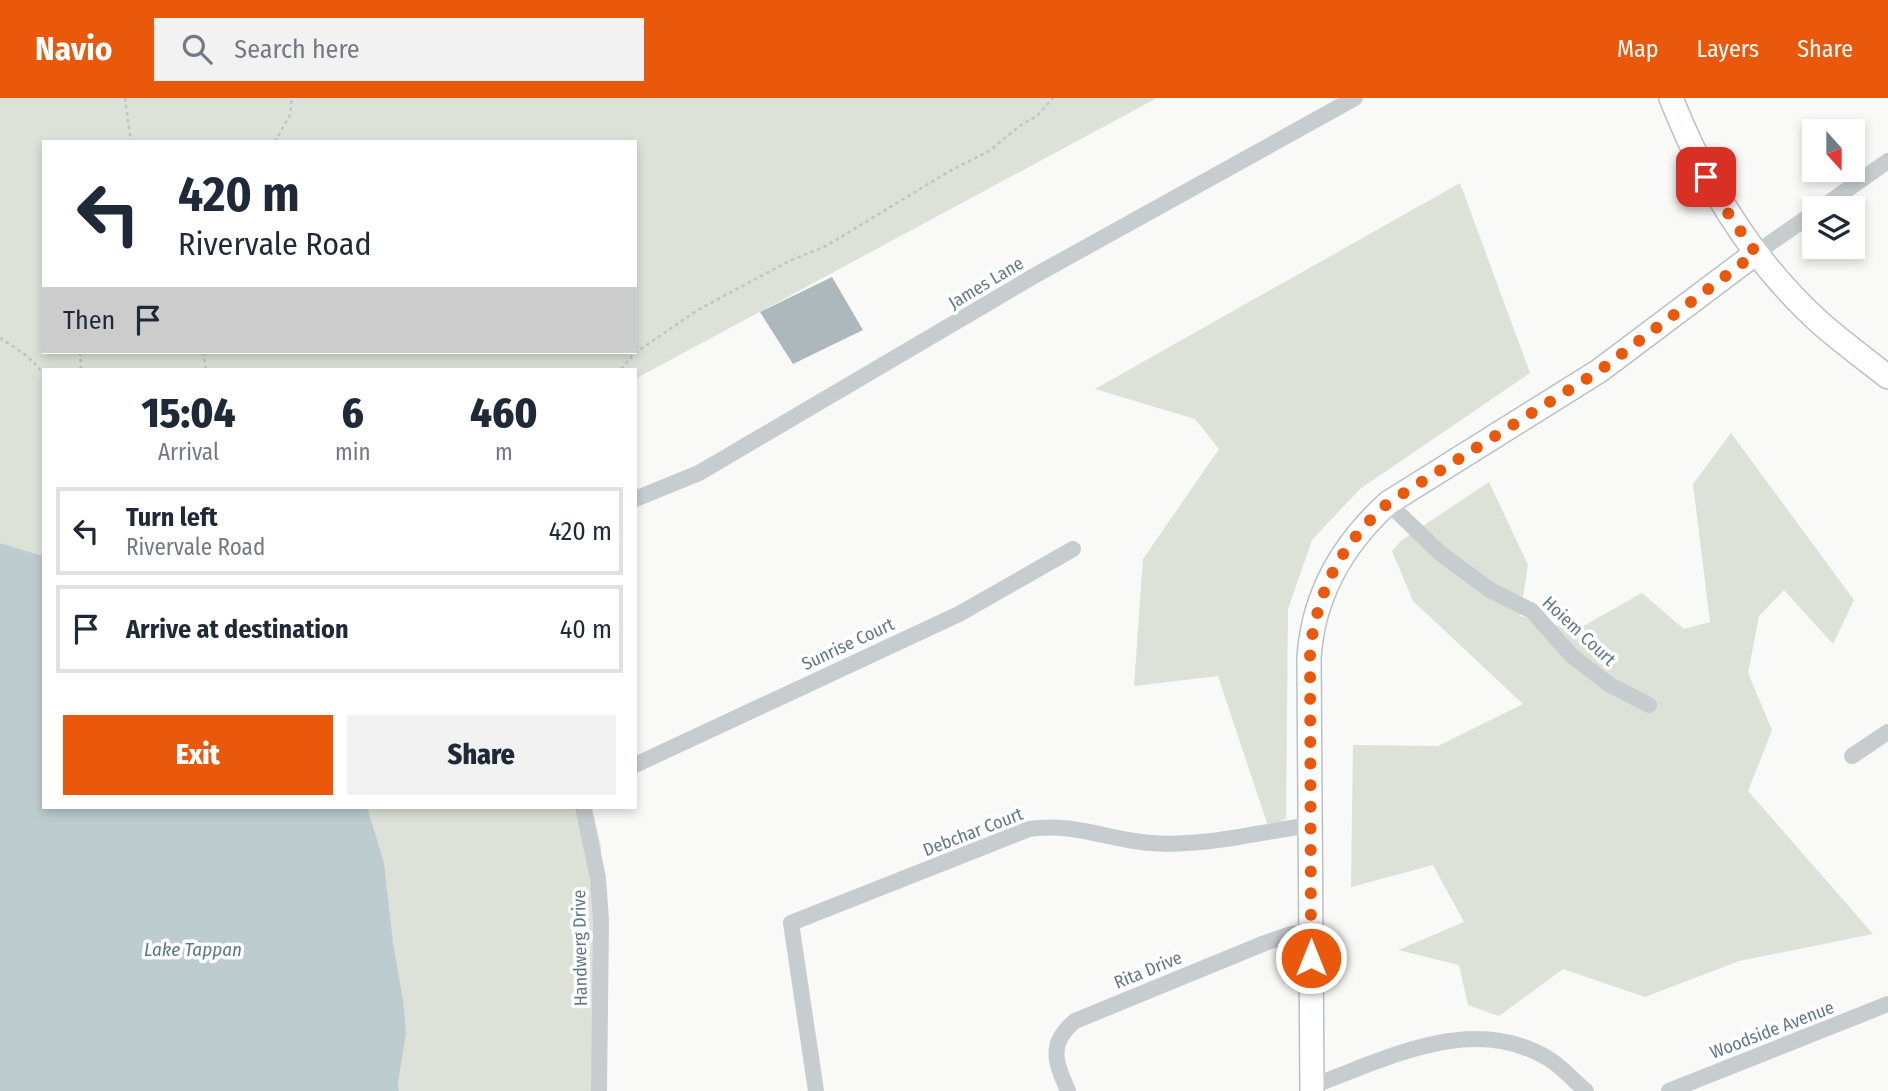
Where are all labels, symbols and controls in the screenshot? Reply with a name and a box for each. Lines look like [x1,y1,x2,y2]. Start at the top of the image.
search box [154,18,644,81]
text: Navio [35,29,112,69]
icon: search [178,30,216,68]
text: Search here [234,34,360,65]
text: Map [1617,35,1659,63]
text: Layers [1697,35,1759,63]
text: Share [1797,35,1853,63]
north arrow [1802,119,1866,182]
map controls [1802,119,1865,259]
pin [1676,147,1736,207]
icon: arrive [1687,158,1725,196]
text: 420 m [178,165,300,224]
icon: left [63,168,154,259]
button: layers [1802,196,1865,259]
text: Rivervale Road [178,225,372,263]
street label: James Lane [945,252,1028,314]
icon: arrive [129,301,167,339]
text: Then [63,305,115,336]
text: 15:04 [141,388,236,438]
text: 6 [342,388,364,438]
text: 460 [470,388,538,438]
text: Arrival [158,438,219,466]
text: min [335,438,371,466]
text: m [495,438,513,466]
text: Turn left [126,502,218,533]
icon: left [67,512,105,550]
text: 420 m [549,516,612,547]
text: Rivervale Road [126,533,265,561]
street label: Hoiem Court [1538,592,1620,670]
icon: arrive [67,610,105,648]
street label: Sunrise Court [798,613,898,675]
text: Arrive at destination [126,614,349,645]
text: 40 m [560,614,612,645]
button: Exit [63,715,333,795]
button: Share [347,715,616,795]
street label: Debchar Court [920,803,1026,861]
street label: Handwerg Drive [568,890,592,1006]
position arrow [1274,921,1348,995]
water label: Lake Tappan [144,938,242,961]
street label: Rita Drive [1111,946,1185,994]
street label: Woodside Avenue [1707,996,1837,1064]

